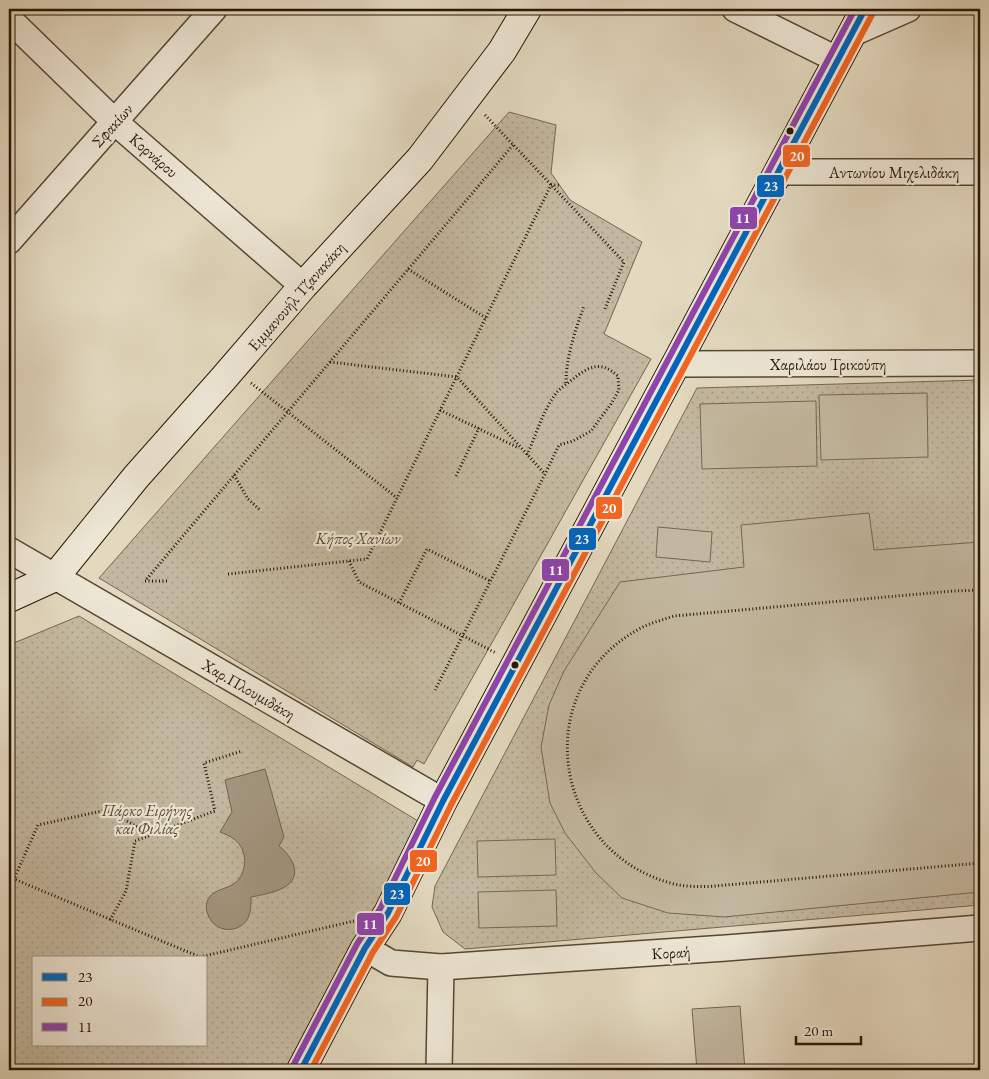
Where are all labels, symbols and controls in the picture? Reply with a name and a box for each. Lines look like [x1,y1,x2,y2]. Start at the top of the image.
street label: Σφακίων [87,99,138,152]
unlabelled marker [785,126,795,136]
street label: Κορνάρου [125,128,182,182]
line badge: 20 [782,144,811,168]
text: 20 [790,147,805,165]
street label: Αντωνίου Μιχελιδάκη [828,162,959,183]
line badge: 23 [756,174,785,198]
text: 23 [764,177,778,195]
line badge: 11 [729,206,758,230]
text: 11 [736,209,750,227]
street label: Εμμανουήλ Τζανακάκη [243,237,350,355]
street label: Χαριλάου Τρικούπη [769,354,886,375]
line badge: 20 [595,496,623,520]
text: 20 [602,499,617,517]
line badge: 23 [568,527,597,551]
park label: Κήπος Χανίων [314,528,401,549]
text: 23 [575,530,589,548]
line badge: 11 [541,558,570,582]
text: 11 [549,561,563,579]
street label: Χαρ.Πλουμιδάκη [197,654,299,725]
unlabelled marker [510,660,520,670]
park label: Πάρκο Ειρήνης και Φιλίας [101,800,193,839]
line badge: 20 [409,849,438,873]
text: 20 [416,852,431,870]
line badge: 23 [383,882,411,906]
text: 23 [390,885,404,903]
line badge: 11 [356,912,385,936]
text: 11 [363,915,377,933]
street label: Κοραή [651,941,691,964]
legend [32,956,208,1046]
text: 23 [78,967,92,986]
text: 20 [78,991,92,1010]
scale bar [796,1014,862,1046]
text: 11 [78,1017,92,1036]
text: 20 m [804,1021,833,1040]

